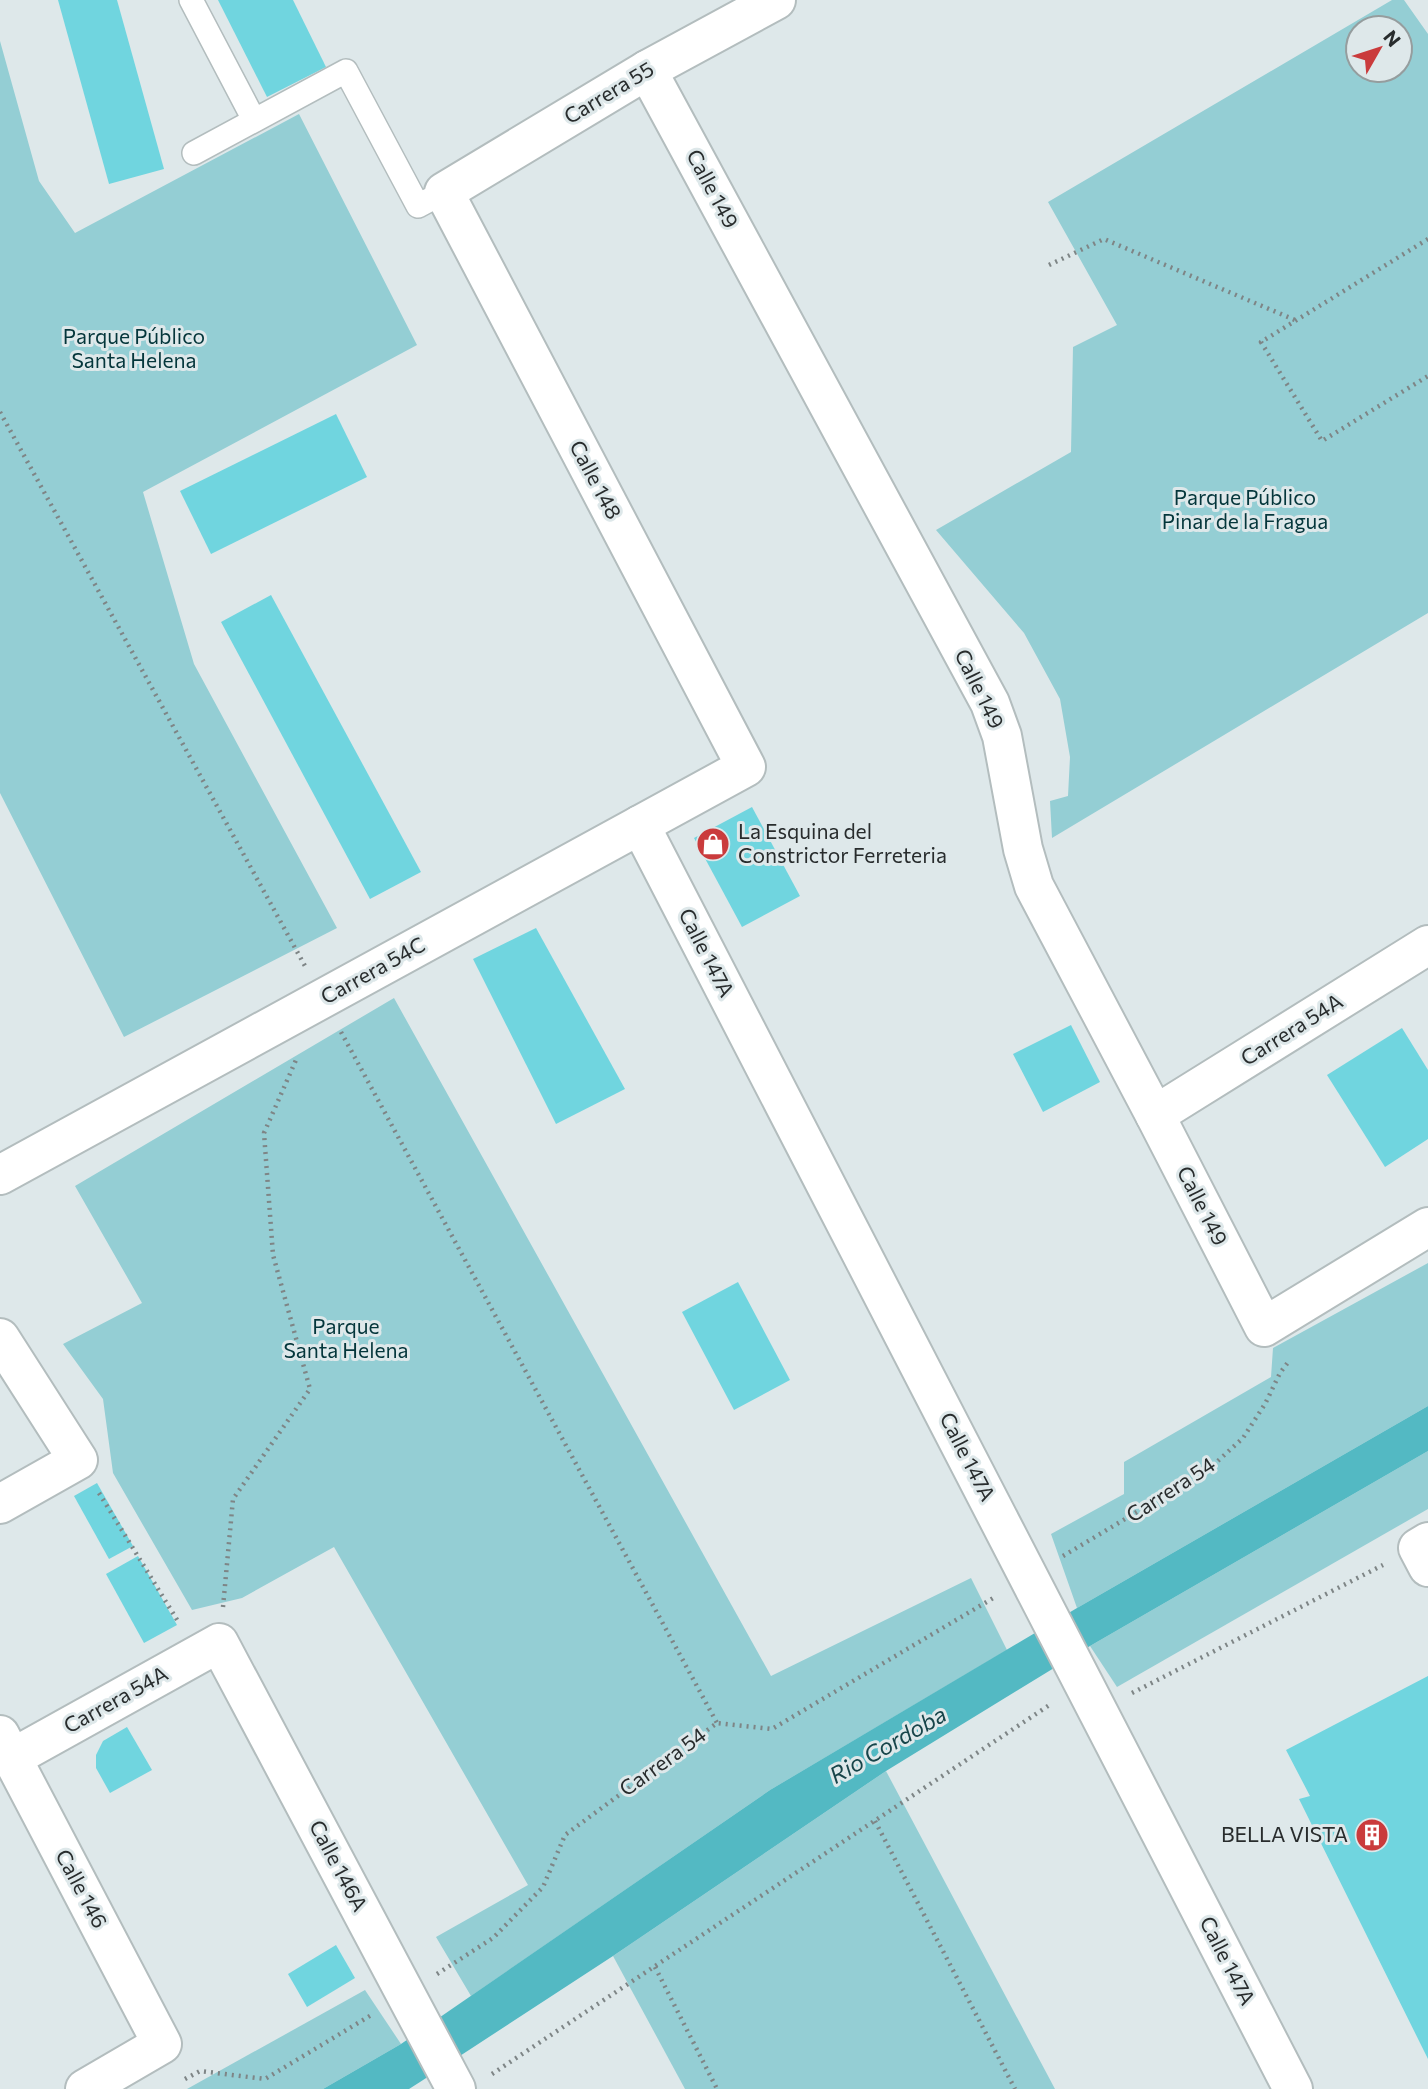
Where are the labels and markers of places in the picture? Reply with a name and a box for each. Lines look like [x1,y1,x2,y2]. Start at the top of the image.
place label: La Esquina del Constrictor Ferreteria [738,818,947,867]
shop icon: La Esquina del Constrictor Ferreteria [694,825,732,863]
building icon: BELLA VISTA [1353,1816,1391,1854]
place label: BELLA VISTA [1221,1821,1348,1846]

